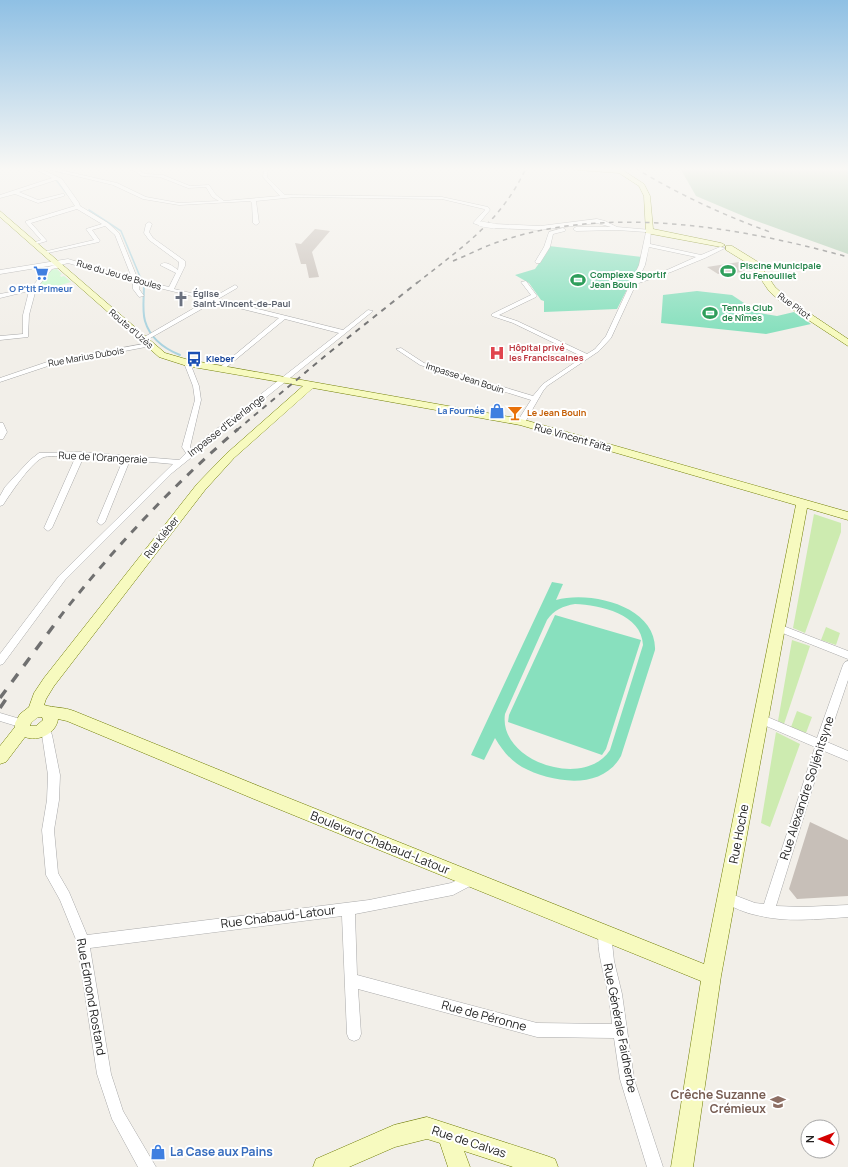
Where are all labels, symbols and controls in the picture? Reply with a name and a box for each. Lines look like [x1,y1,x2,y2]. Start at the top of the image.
street label: Rue du Jeu de Boules [75,256,163,293]
place label: Piscine Municipale du Fenouillet [740,259,822,282]
sports icon: Piscine Municipale du Fenouillet [719,262,737,280]
supermarket icon: O P'tit Primeur [32,264,50,282]
place label: Complexe Sportif Jean Bouin [590,268,667,291]
sports icon: Complexe Sportif Jean Bouin [569,271,587,289]
place label: O P'tit Primeur [9,282,73,295]
place label: Église Saint-Vincent-de-Paul [193,287,291,310]
street label: Rue Pitot [775,289,814,322]
church icon: Église Saint-Vincent-de-Paul [172,290,190,308]
place label: Tennis Club de Nîmes [722,301,773,324]
sports icon: Tennis Club de Nîmes [701,304,719,322]
street label: Route d'Uzès [106,306,157,352]
place label: Hôpital privé les Franciscaines [509,341,584,364]
street label: Rue Marius Dubois [47,343,125,370]
hospital icon: Hôpital privé les Franciscaines [488,344,506,362]
bus stop icon: Kleber [185,350,203,368]
place label: Kleber [206,352,235,365]
street label: Impasse Jean Bouin [424,359,506,396]
street label: Impasse d'Everlange [185,390,268,460]
shop icon: La Fournée [488,402,506,420]
place label: La Fournée [437,404,486,417]
bar icon: Le Jean Bouin [506,404,524,422]
place label: Le Jean Bouin [527,406,587,419]
street label: Rue Vincent Faïta [533,419,613,455]
street label: Rue de l'Orangeraie [58,448,148,466]
street label: Rue Kléber [140,513,182,561]
street label: Rue Alexandre Soljénitsyne [775,714,838,862]
street label: Rue Hoche [724,803,753,865]
street label: Boulevard Chabaud-Latour [308,807,453,879]
street label: Rue Chabaud-Latour [220,901,337,932]
street label: Rue Edmond Rostand [73,937,110,1057]
street label: Rue Générale Faidherbe [600,962,641,1094]
street label: Rue de Péronne [440,996,529,1035]
place label: Crêche Suzanne Crémieux [671,1086,766,1117]
school or university icon: Crêche Suzanne Crémieux [769,1093,787,1111]
north arrow [800,1119,840,1159]
street label: Rue de Calvas [430,1121,509,1162]
text: N [802,1135,817,1143]
shop icon: La Case aux Pains [149,1143,167,1161]
place label: La Case aux Pains [170,1143,273,1160]

